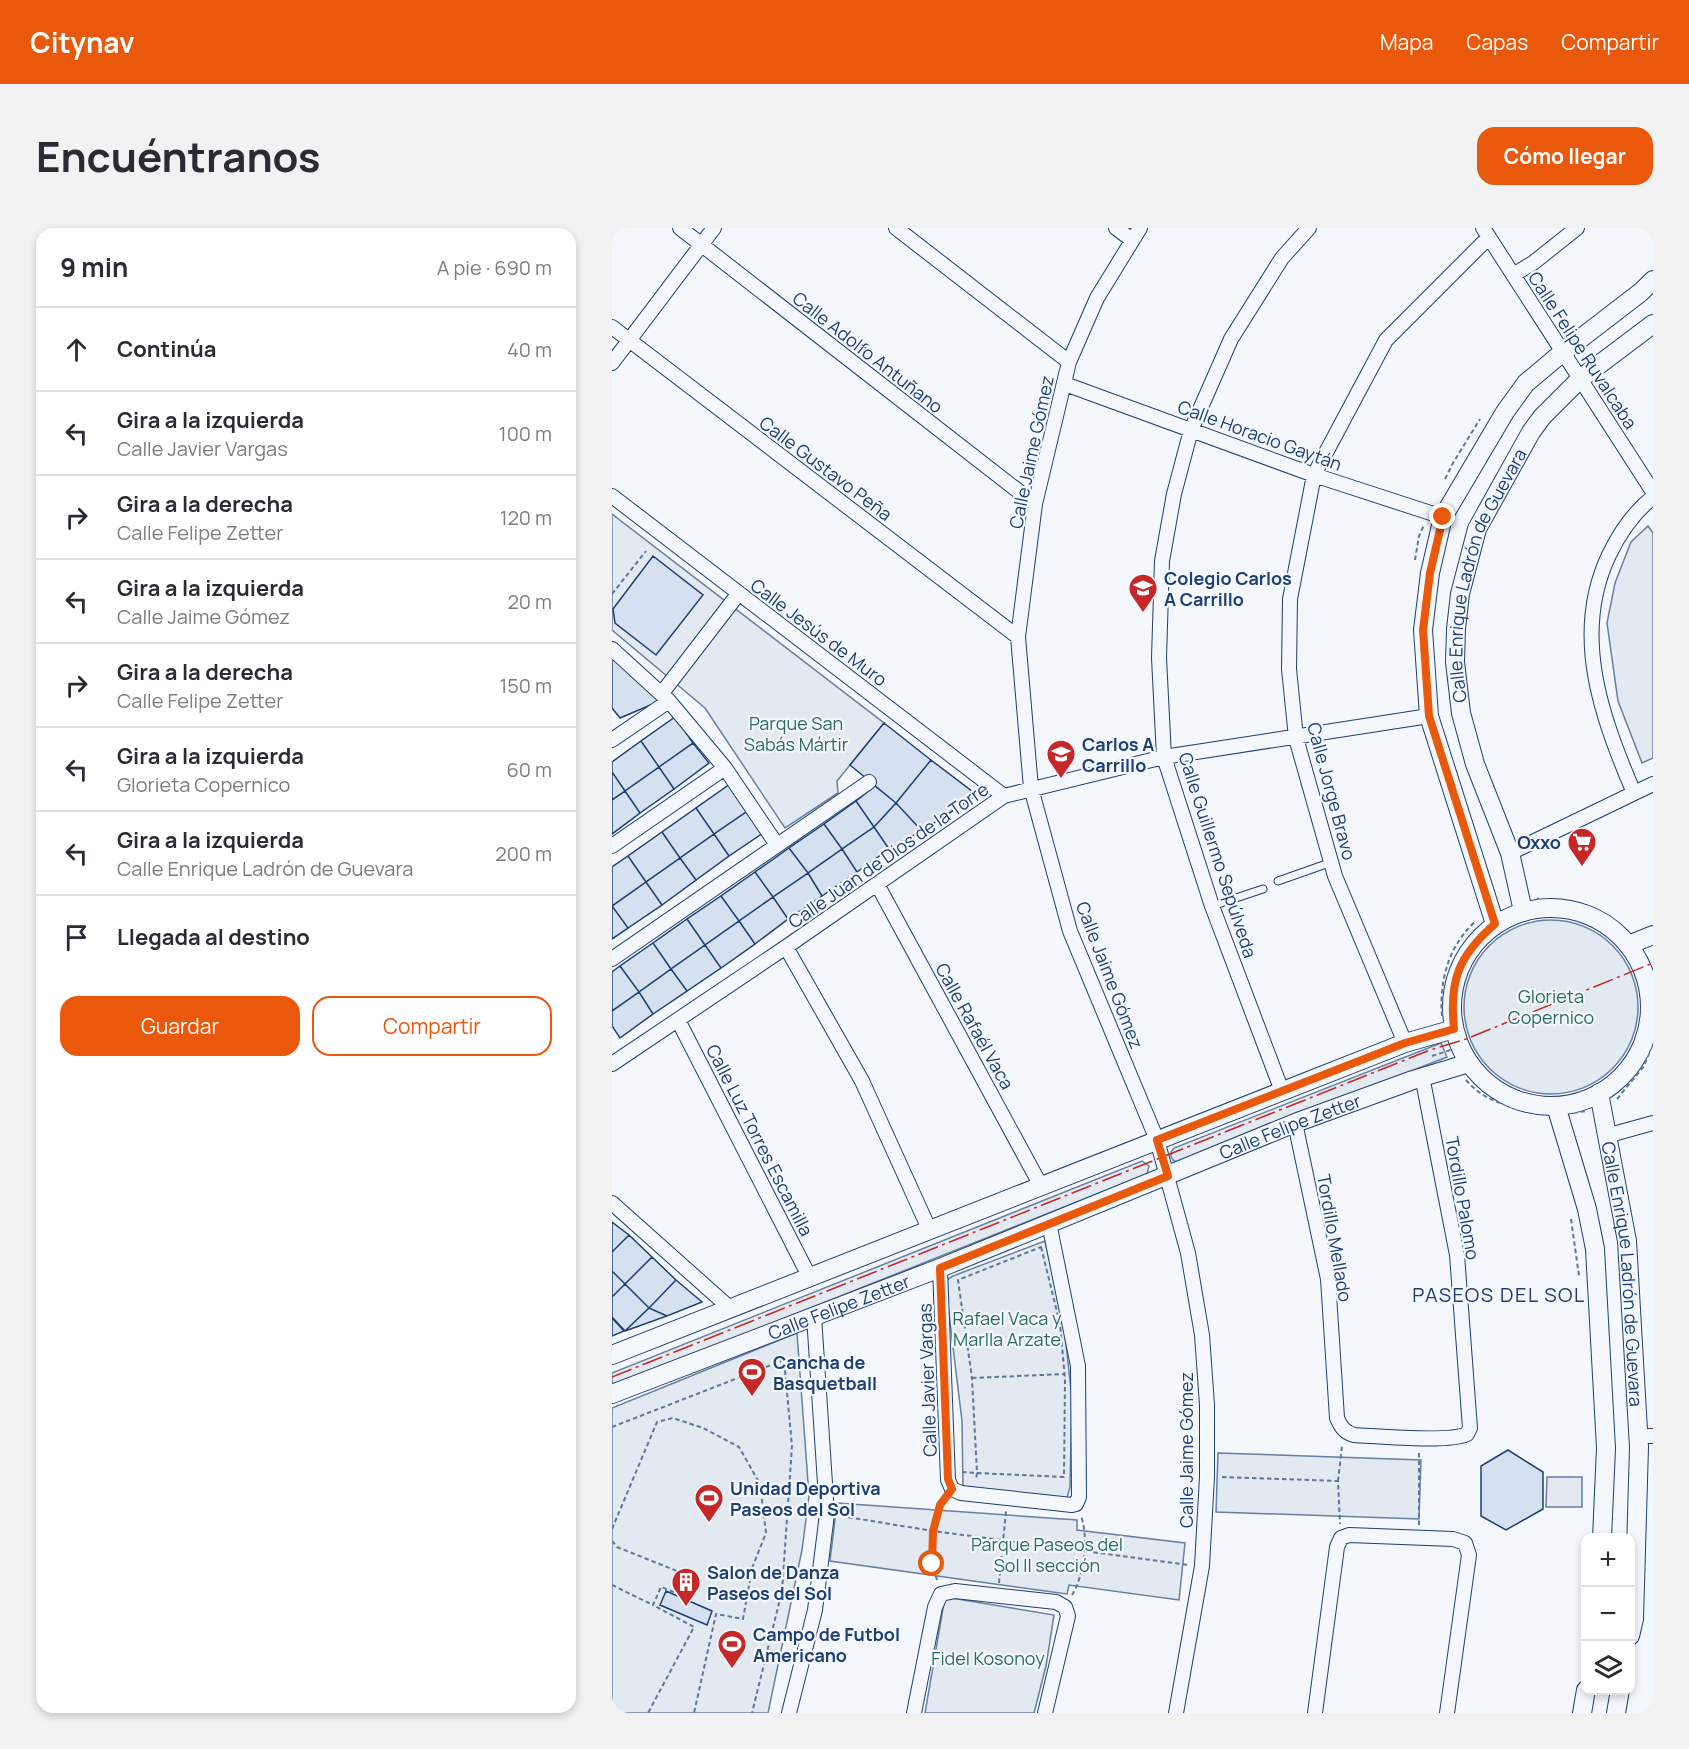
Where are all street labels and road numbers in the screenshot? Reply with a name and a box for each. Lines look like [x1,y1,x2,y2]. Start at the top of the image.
street label: Calle Felipe Ruvalcaba [1523,267,1643,433]
street label: Calle Adolfo Antuñano [788,286,948,418]
street label: Calle Jaime Gómez [1003,373,1059,531]
street label: Calle Horacio Gaytán [1175,394,1345,476]
street label: Calle Gustavo Peña [755,410,897,526]
street label: Calle Enrique Ladrón de Guevara [1443,444,1532,704]
street label: Calle Jesús de Muro [746,573,892,691]
street label: Calle Jorge Bravo [1302,720,1362,862]
street label: Calle Guillermo Sepúlveda [1173,749,1263,961]
street label: Calle Juan de Dios de la Torre [783,777,993,933]
street label: Calle Jaime Gómez [1071,898,1149,1052]
street label: Calle Rafaél Vaca [930,958,1020,1094]
street label: Calle Luz Torres Escamilla [701,1040,819,1240]
street label: Calle Felipe Zetter [1216,1088,1365,1165]
street label: Tordillo Palomo [1440,1134,1486,1262]
street label: Calle Enrique Ladrón de Guevara [1596,1139,1649,1407]
street label: Tordillo Mellado [1312,1172,1358,1304]
street label: Calle Felipe Zetter [765,1269,914,1345]
street label: Calle Javier Vargas [912,1303,942,1457]
street label: Calle Jaime Gómez [1174,1372,1198,1528]

